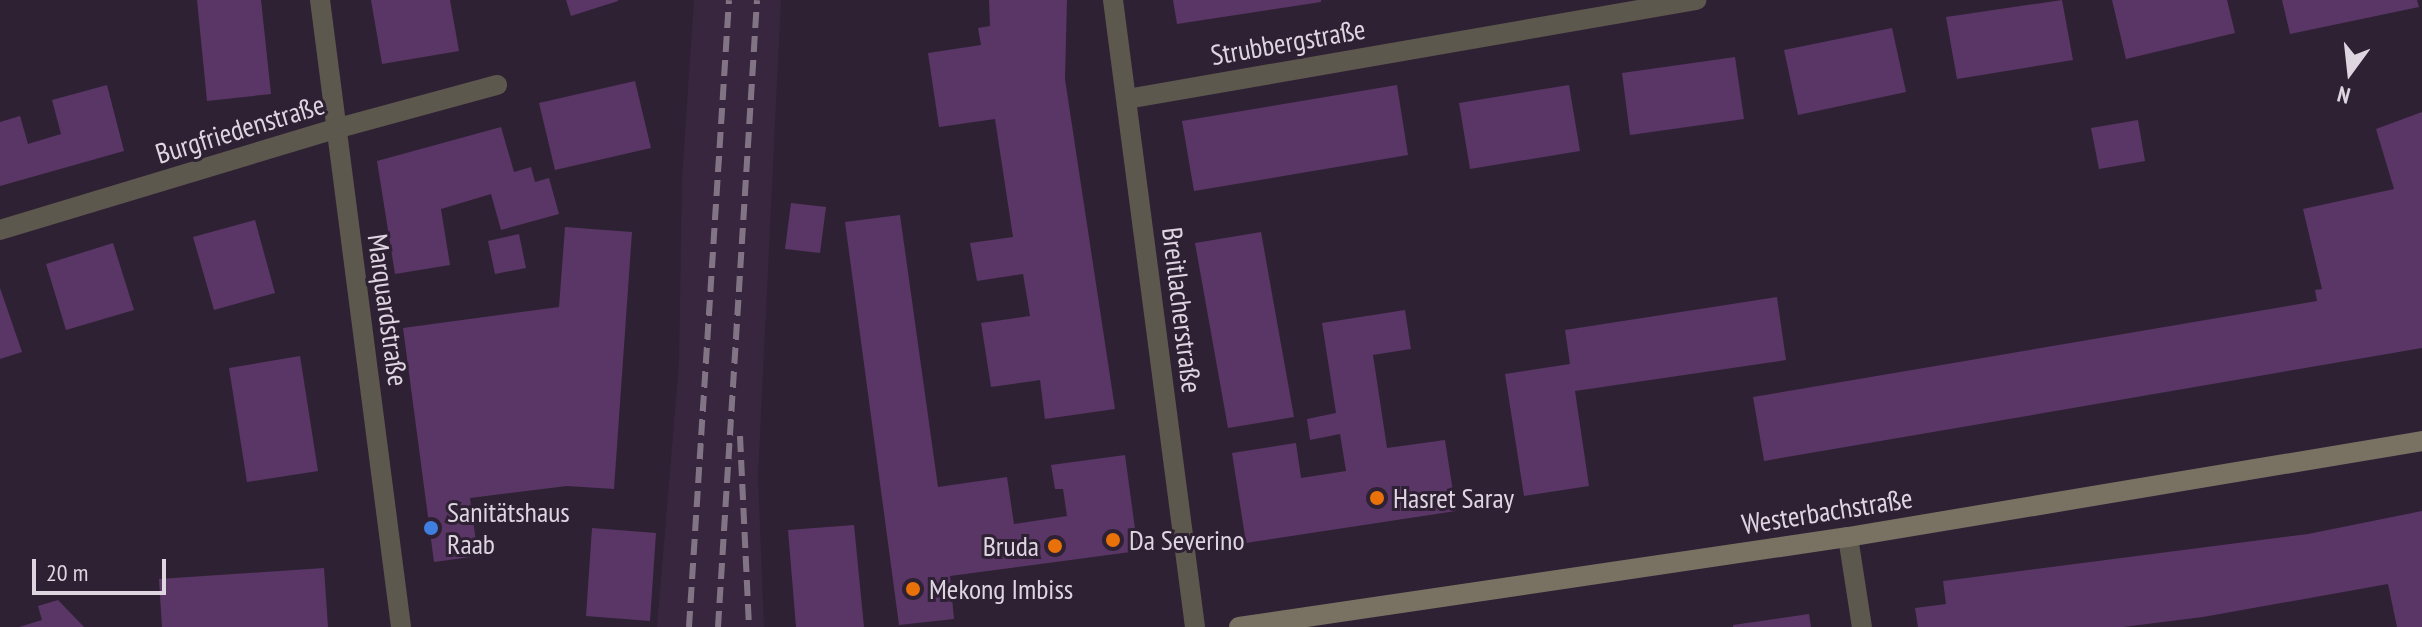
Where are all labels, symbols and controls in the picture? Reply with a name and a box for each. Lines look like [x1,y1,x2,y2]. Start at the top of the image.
street label: Strubbergstraße [1208,12,1368,72]
north arrow [2310,32,2390,112]
text: N [2334,80,2353,110]
street label: Burgfriedenstraße [151,87,329,171]
street label: Breitlacherstraße [1155,225,1209,395]
street label: Marquardstraße [361,232,415,388]
place label: Hasret Saray [1393,481,1514,515]
street label: Westerbachstraße [1739,481,1915,541]
marker: Hasret Saray [1368,489,1386,507]
place label: Sanitätshaus Raab [447,495,570,561]
marker: Sanitätshaus Raab [422,519,440,537]
place label: Da Severino [1129,523,1244,557]
place label: Bruda [983,529,1039,563]
marker: Da Severino [1104,531,1122,549]
marker: Bruda [1046,537,1064,555]
scale bar [36,543,170,593]
text: 20 m [46,557,88,588]
place label: Mekong Imbiss [929,572,1073,606]
marker: Mekong Imbiss [904,580,922,598]

